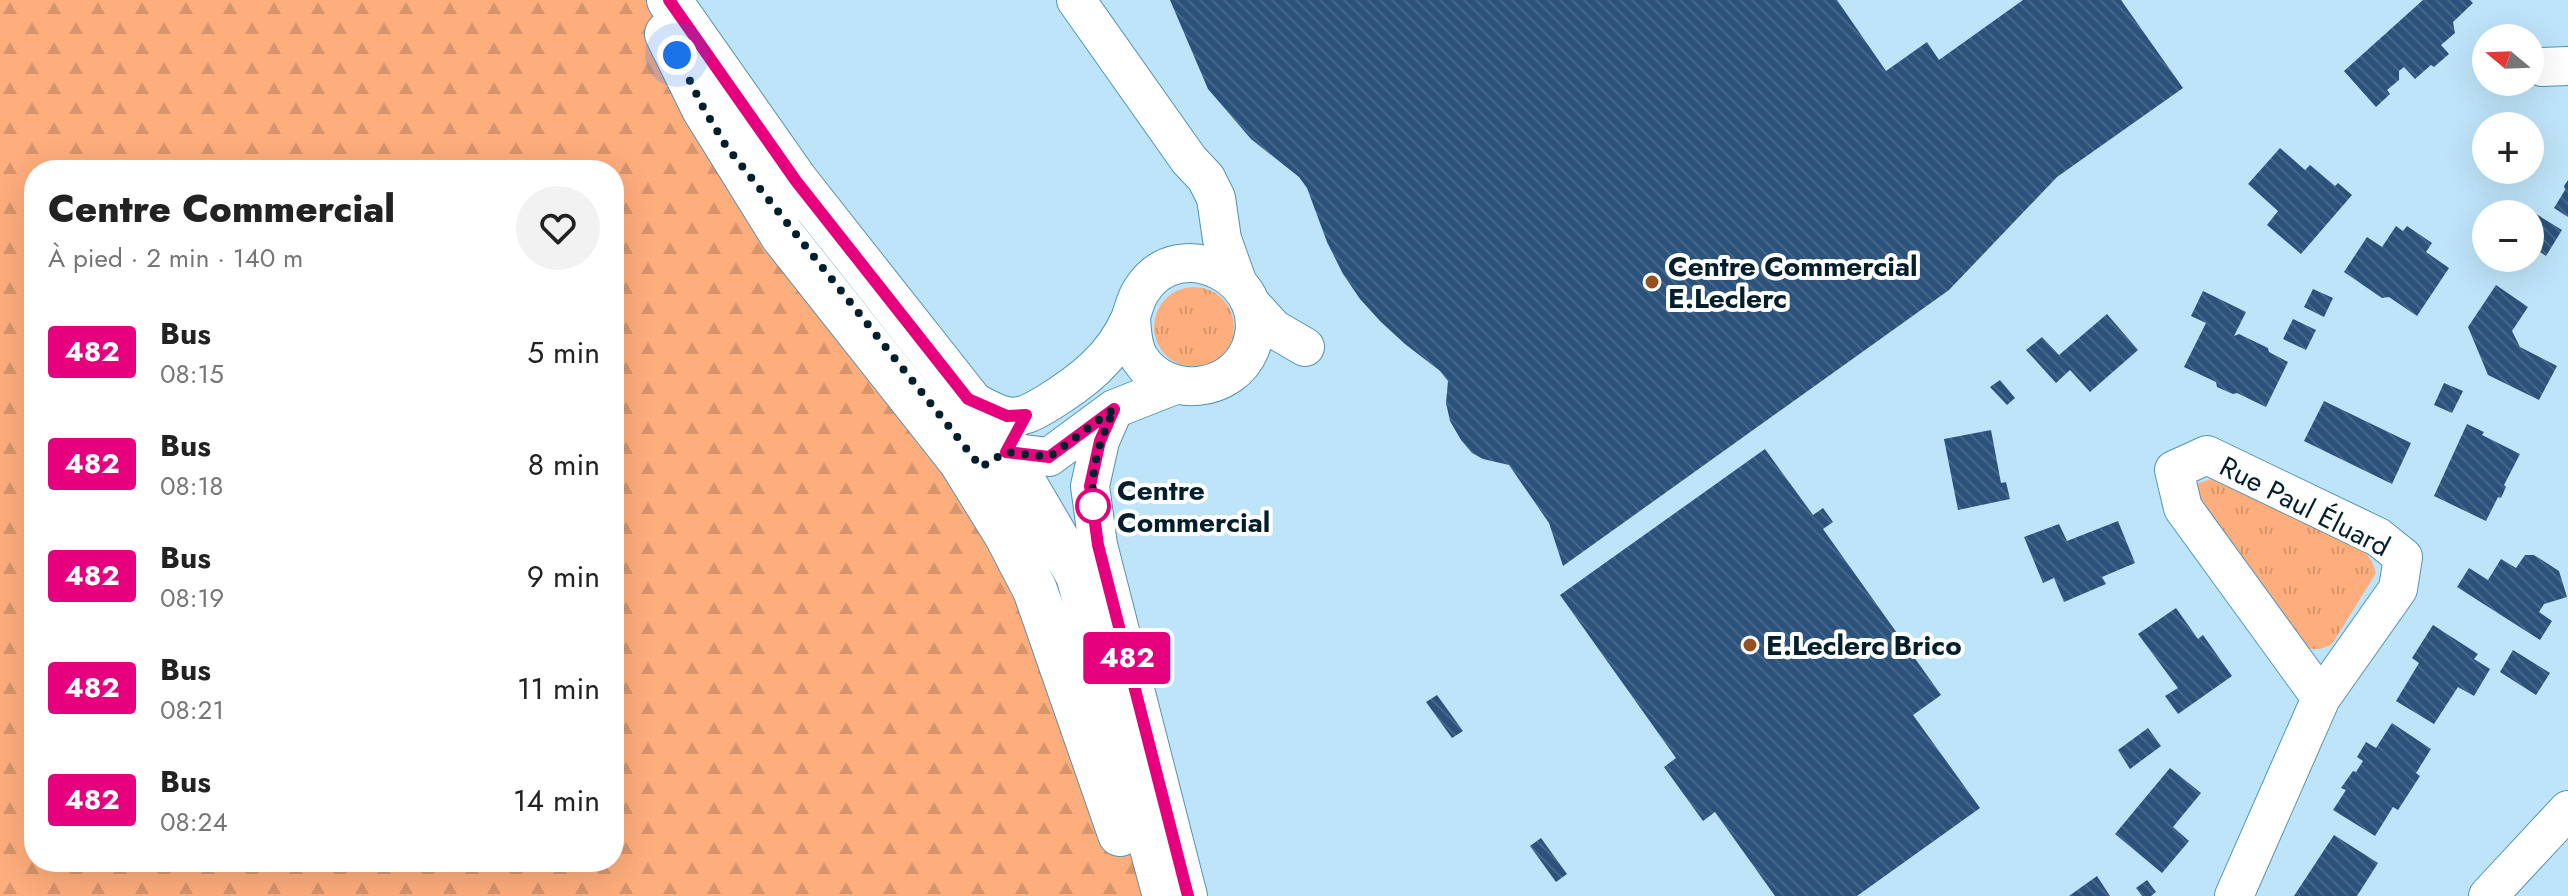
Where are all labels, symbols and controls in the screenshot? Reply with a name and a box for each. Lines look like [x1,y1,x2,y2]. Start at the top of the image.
north arrow [2472,24,2544,96]
map controls [2472,24,2544,272]
your location [657,35,697,75]
button: + [2472,112,2544,184]
text: Centre Commercial [48,181,395,236]
button: heart [516,186,600,270]
button: − [2472,200,2544,272]
text: À pied · 2 min · 140 m [48,239,303,277]
place label: Centre Commercial E.Leclerc [1668,246,1918,319]
marker: Centre Commercial E.Leclerc [1643,273,1661,291]
text: Bus [160,312,211,355]
text: 482 [64,331,120,372]
text: 5 min [527,331,600,374]
text: 08:15 [160,355,224,393]
text: Bus [160,424,211,467]
text: 482 [64,443,120,484]
text: 8 min [528,443,600,486]
street label: Rue Paul Éluard [2212,446,2397,567]
text: 08:18 [160,467,224,505]
place label: Centre Commercial [1117,470,1270,543]
marker: Centre Commercial [1076,489,1110,523]
text: Bus [160,536,211,579]
text: 482 [64,555,120,596]
text: 9 min [527,555,600,598]
text: 08:19 [160,579,224,617]
place label: E.Leclerc Brico [1766,625,1962,666]
line badge: 482 [1081,632,1173,684]
marker: E.Leclerc Brico [1741,636,1759,654]
text: 482 [1099,637,1155,678]
text: Bus [160,648,211,691]
text: 482 [64,667,120,708]
text: 11 min [517,667,600,710]
text: 08:21 [160,691,224,729]
text: Bus [160,760,211,803]
text: 482 [64,779,120,820]
text: 14 min [513,779,600,822]
text: 08:24 [160,803,228,841]

